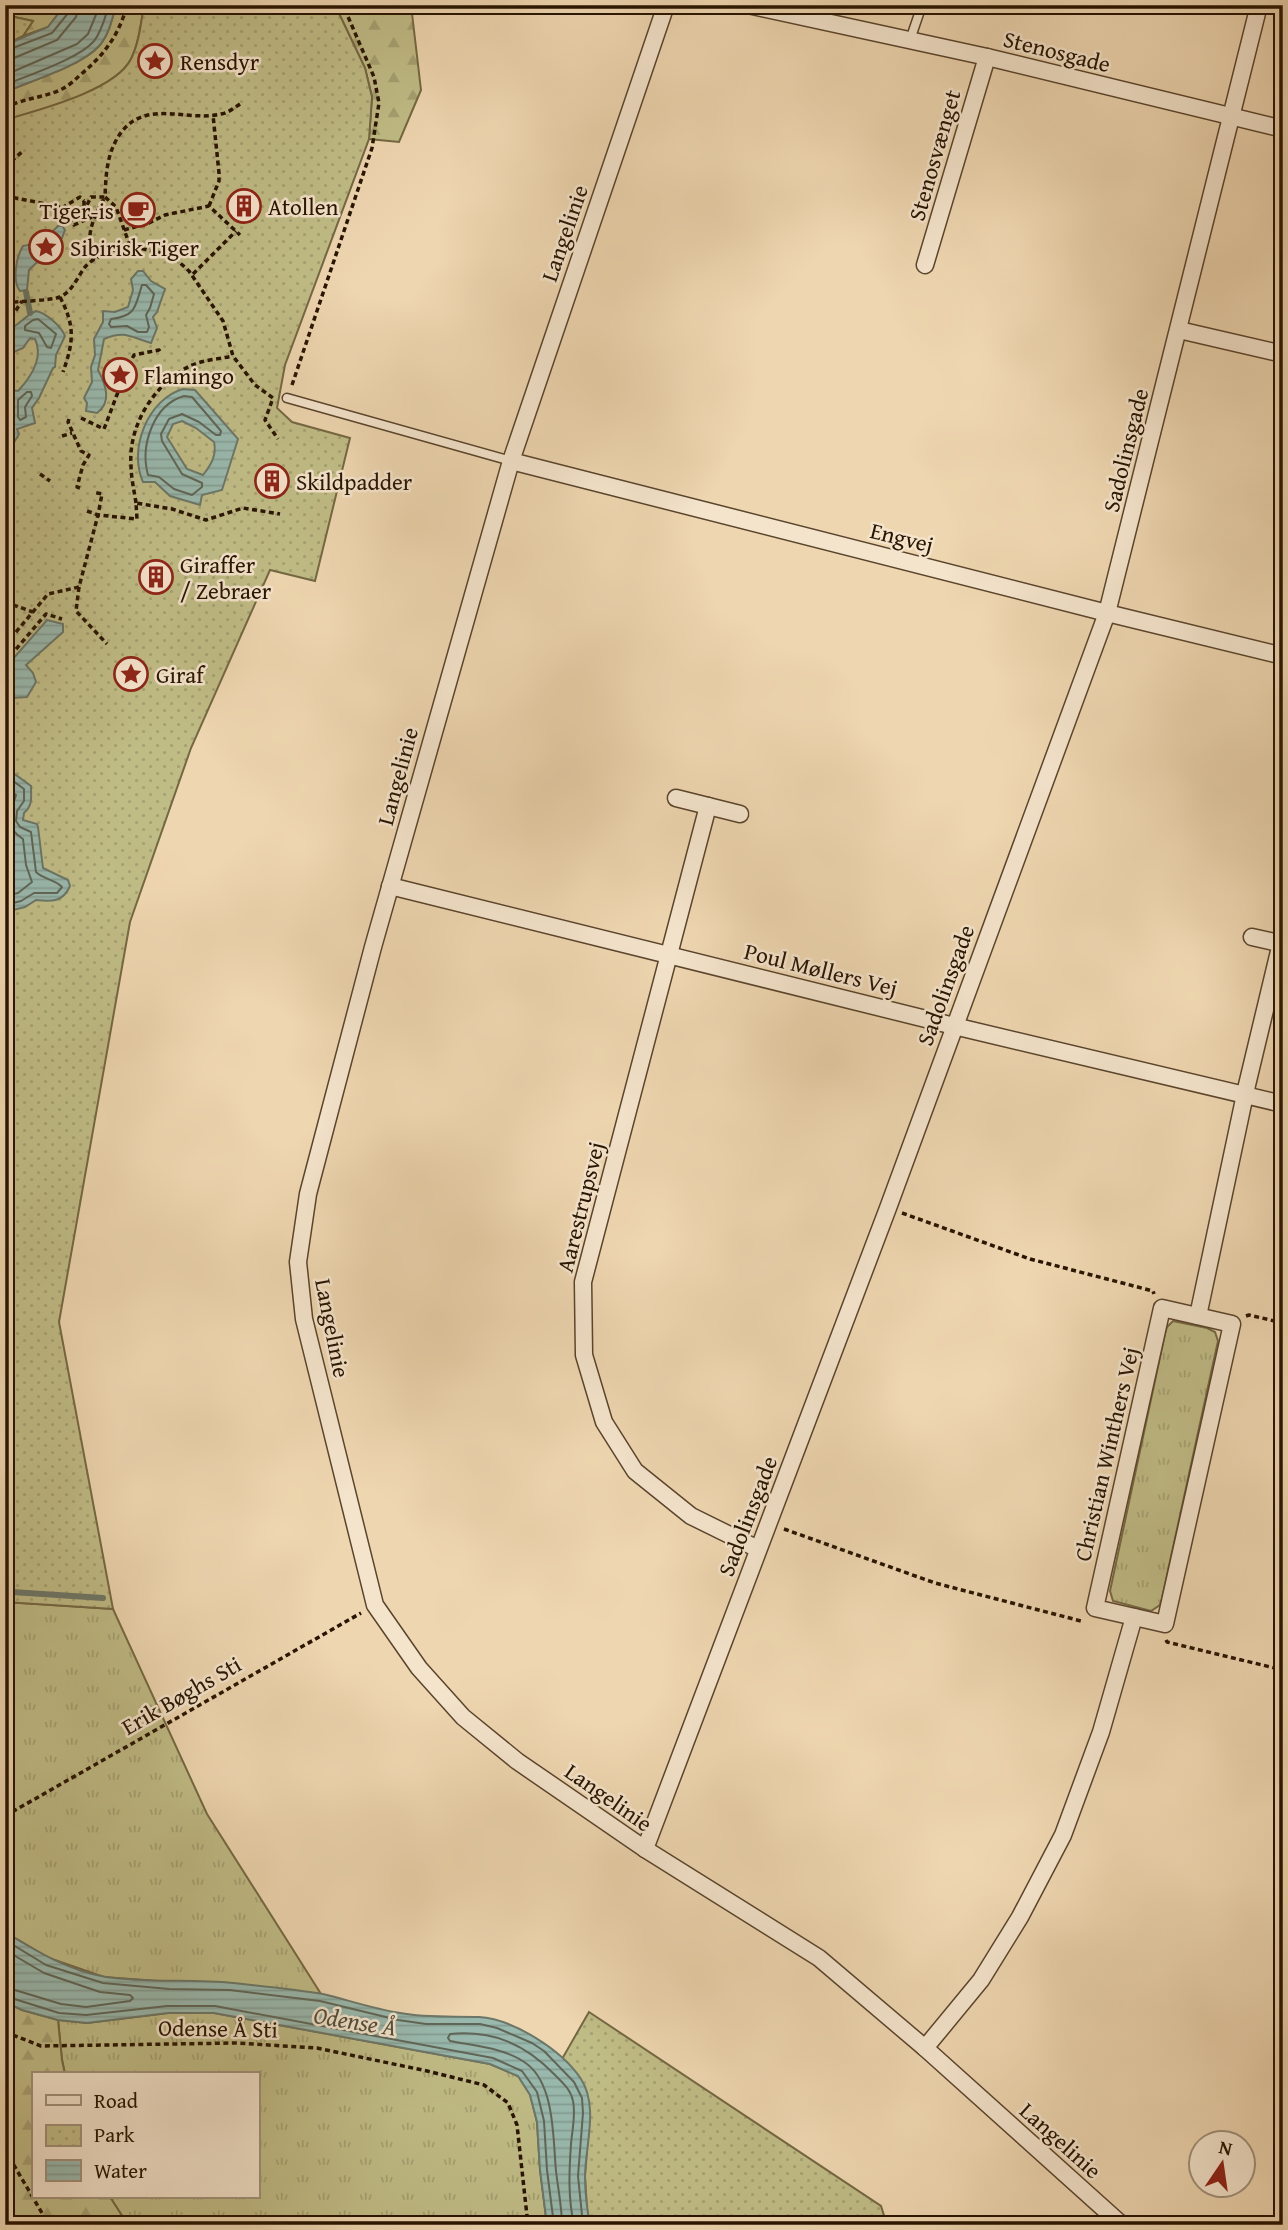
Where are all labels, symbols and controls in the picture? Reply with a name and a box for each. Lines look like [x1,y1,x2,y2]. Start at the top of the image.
street label: Stenosgade [1000,22,1114,80]
place icon: Rensdyr [136,42,174,80]
place label: Rensdyr [180,45,260,78]
street label: Stenosvænget [900,86,968,224]
street label: Langelinie [532,180,596,286]
building icon: Atollen [225,187,263,225]
place label: Atollen [268,190,339,223]
cafe icon: Tiger-is [119,191,157,229]
place label: Tiger-is [39,194,114,227]
place icon: Sibirisk Tiger [27,228,65,266]
place label: Sibirisk Tiger [70,231,199,264]
place icon: Flamingo [101,356,139,394]
place label: Flamingo [144,359,234,392]
street label: Sadolinsgade [1094,385,1156,515]
building icon: Skildpadder [253,462,291,500]
place label: Skildpadder [296,465,413,498]
street label: Engvej [867,513,937,561]
place label: Giraffer / Zebraer [180,548,272,607]
building icon: Giraffer / Zebraer [137,558,175,596]
place icon: Giraf [112,655,150,693]
place label: Giraf [156,658,206,691]
street label: Langelinie [368,723,426,829]
street label: Sadolinsgade [908,920,982,1050]
street label: Poul Møllers Vej [741,934,901,1004]
street label: Aarestrupsvej [548,1138,612,1276]
street label: Langelinie [307,1276,359,1380]
street label: Christian Winthers Vej [1065,1344,1147,1564]
street label: Sadolinsgade [709,1451,785,1581]
street label: Erik Bøghs Sti [115,1647,247,1743]
street label: Langelinie [558,1755,660,1839]
water label: Odense Å [311,1997,399,2045]
street label: Odense Å Sti [158,2010,278,2046]
legend [32,2072,259,2198]
text: Road [94,2085,139,2116]
street label: Langelinie [1013,2094,1109,2186]
text: Park [94,2119,135,2150]
north arrow [1186,2128,1256,2198]
text: N [1216,2132,1235,2163]
text: Water [94,2155,147,2186]

